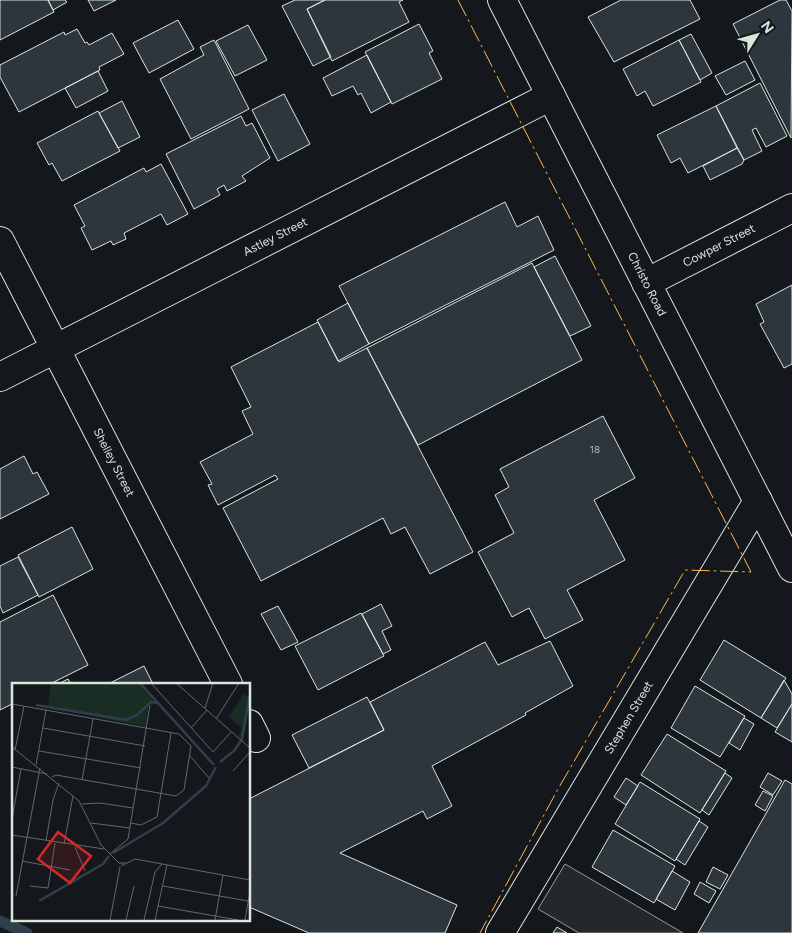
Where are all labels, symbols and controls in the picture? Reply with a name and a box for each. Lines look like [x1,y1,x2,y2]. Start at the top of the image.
north arrow [732,10,782,60]
text: N [757,18,777,37]
street label: Astley Street [241,214,310,259]
street label: Cowper Street [681,221,758,270]
street label: Christo Road [625,250,669,318]
street label: Shelley Street [91,426,138,499]
house number: 18 [590,443,600,456]
street label: Stephen Street [602,678,656,756]
inset map [12,683,250,920]

